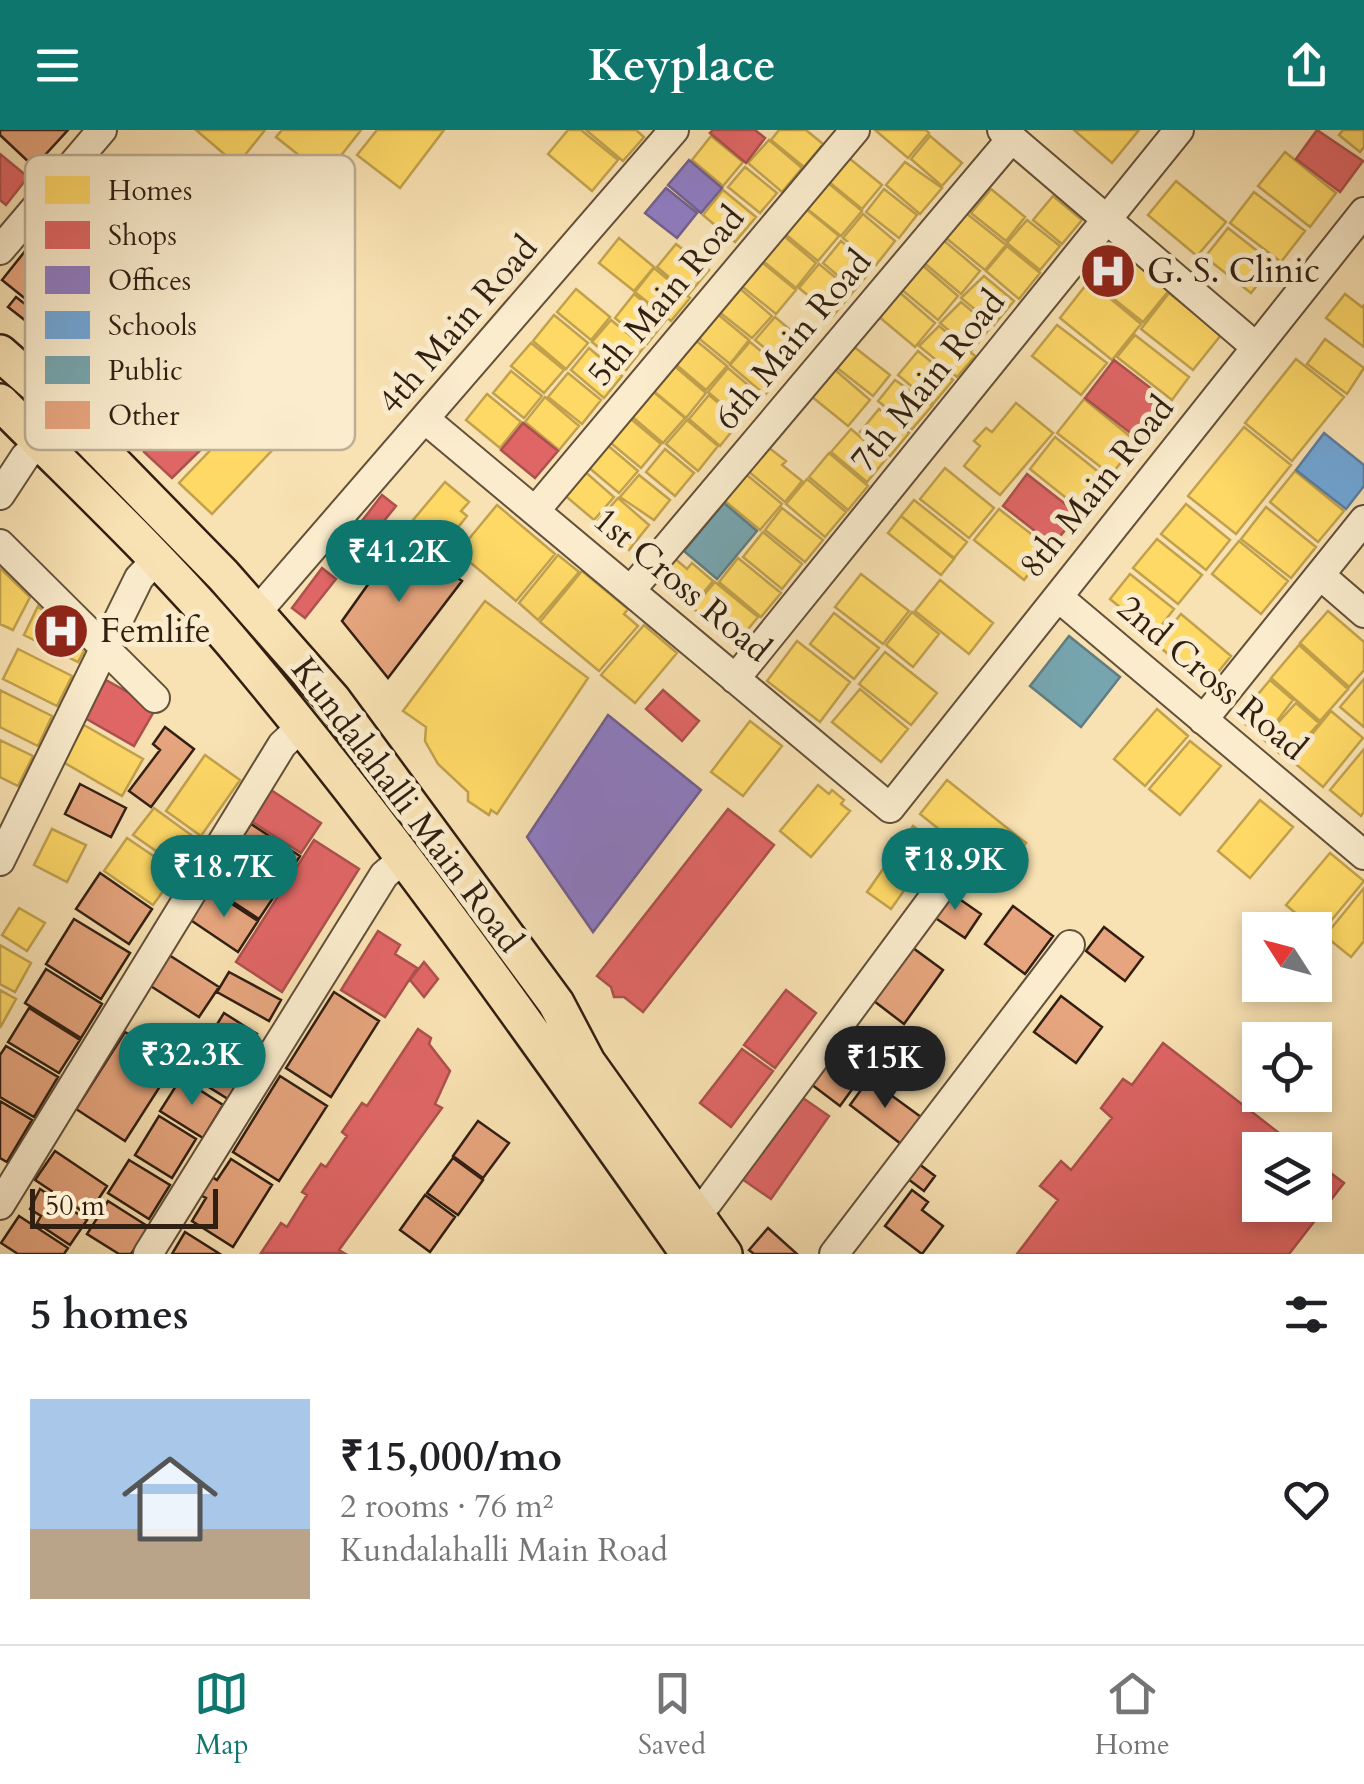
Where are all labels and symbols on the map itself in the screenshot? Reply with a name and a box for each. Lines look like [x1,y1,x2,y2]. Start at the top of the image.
legend [25,155,355,450]
text: Homes [108,172,192,210]
street label: 5th Main Road [576,195,756,396]
text: Shops [108,217,177,255]
street label: 4th Main Road [367,225,549,424]
street label: 6th Main Road [703,239,883,440]
hospital icon: G. S. Clinic [1078,241,1138,301]
place label: G. S. Clinic [1147,247,1320,295]
text: Offices [108,262,191,300]
street label: 7th Main Road [840,279,1017,482]
text: Schools [108,307,197,345]
text: Public [108,352,183,390]
street label: 8th Main Road [1009,385,1186,588]
text: Other [108,397,180,435]
street label: 1st Cross Road [583,496,781,674]
pin: ₹41.2K [318,520,480,605]
street label: 2nd Cross Road [1107,584,1317,772]
hospital icon: Femlife [31,601,91,661]
place label: Femlife [100,607,211,655]
street label: Kundalahalli Main Road [280,647,534,963]
pin: ₹18.9K [874,828,1036,913]
pin: ₹18.7K [143,835,305,920]
north arrow [1242,912,1332,1002]
pin: ₹32.3K [111,1023,273,1108]
pin: ₹15K [826,1026,944,1111]
scale bar [30,1184,218,1228]

